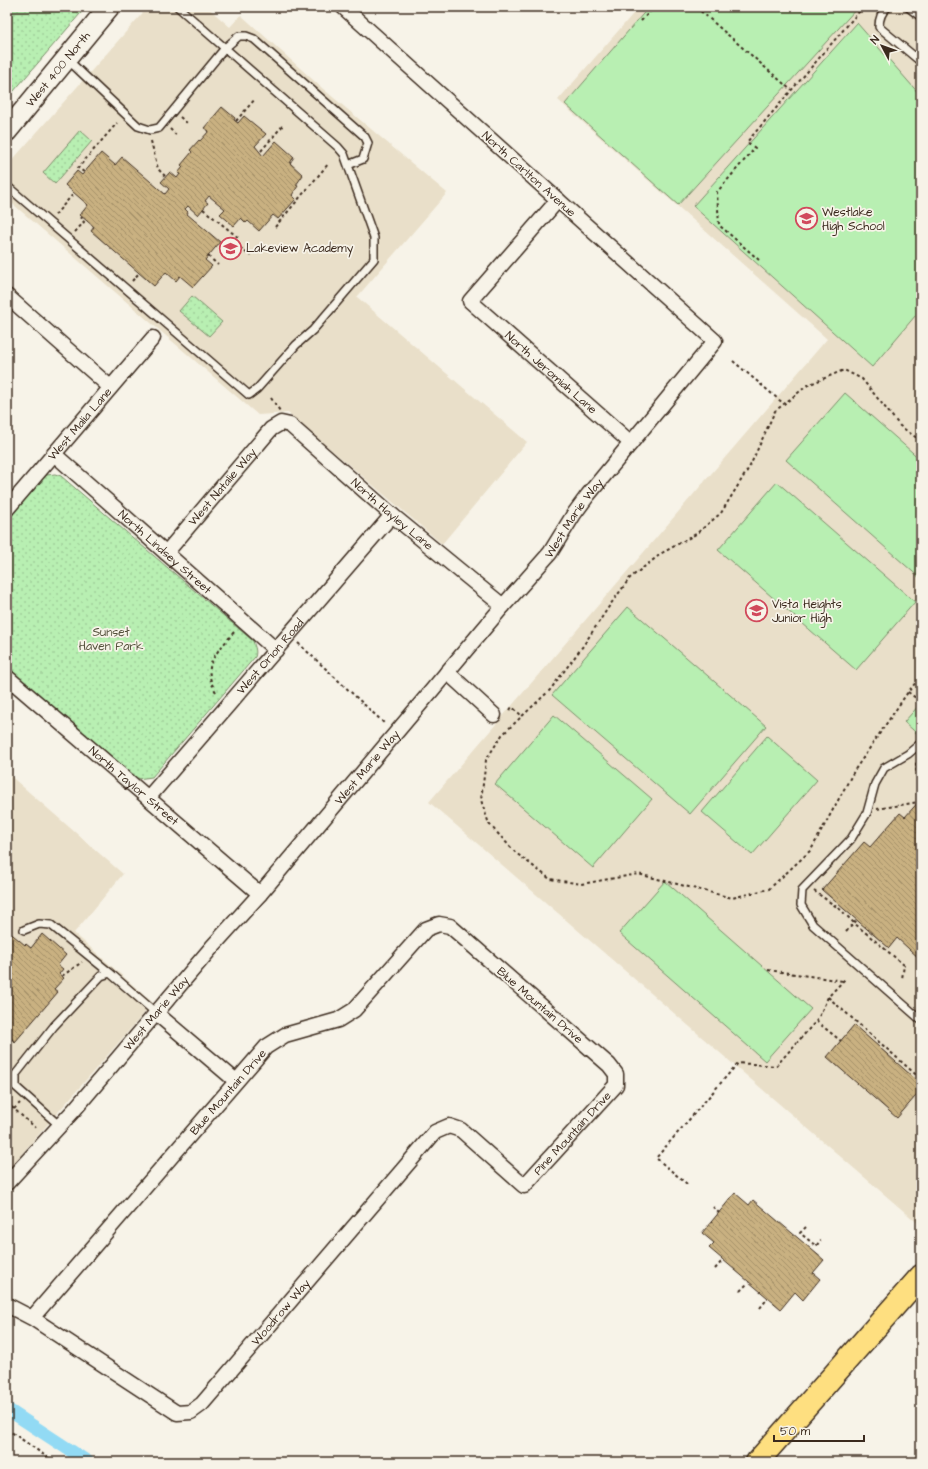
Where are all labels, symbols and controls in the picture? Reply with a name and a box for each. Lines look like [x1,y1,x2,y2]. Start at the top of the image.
north arrow [862,26,902,66]
street label: West 400 North [22,28,94,111]
text: N [867,32,883,47]
street label: North Carlton Avenue [478,128,580,222]
place label: Westlake High School [822,204,885,236]
school or university icon: Westlake High School [794,206,820,232]
school or university icon: Lakeview Academy [218,235,244,261]
place label: Lakeview Academy [246,240,354,258]
street label: North Jeromiah Lane [501,328,601,418]
street label: West Malia Lane [44,384,116,464]
street label: West Natalie Way [185,444,262,529]
street label: North Hayley Lane [347,475,437,555]
street label: West Marie Way [541,475,608,562]
street label: North Lindsey Street [114,506,215,598]
place label: Vista Heights Junior High [772,596,842,628]
school or university icon: Vista Heights Junior High [744,598,770,624]
street label: West Orion Road [233,615,308,698]
park label: Sunset Haven Park [79,624,144,655]
street label: West Marie Way [331,726,405,809]
street label: North Taylor Street [85,743,182,830]
street label: Blue Mountain Drive [493,963,587,1048]
street label: West Marie Way [120,972,194,1055]
street label: Blue Mountain Drive [186,1045,271,1139]
street label: Pine Mountain Drive [530,1087,616,1179]
street label: Woodrow Way [248,1275,315,1350]
scale bar [774,1417,864,1443]
text: 50 m [780,1423,811,1440]

